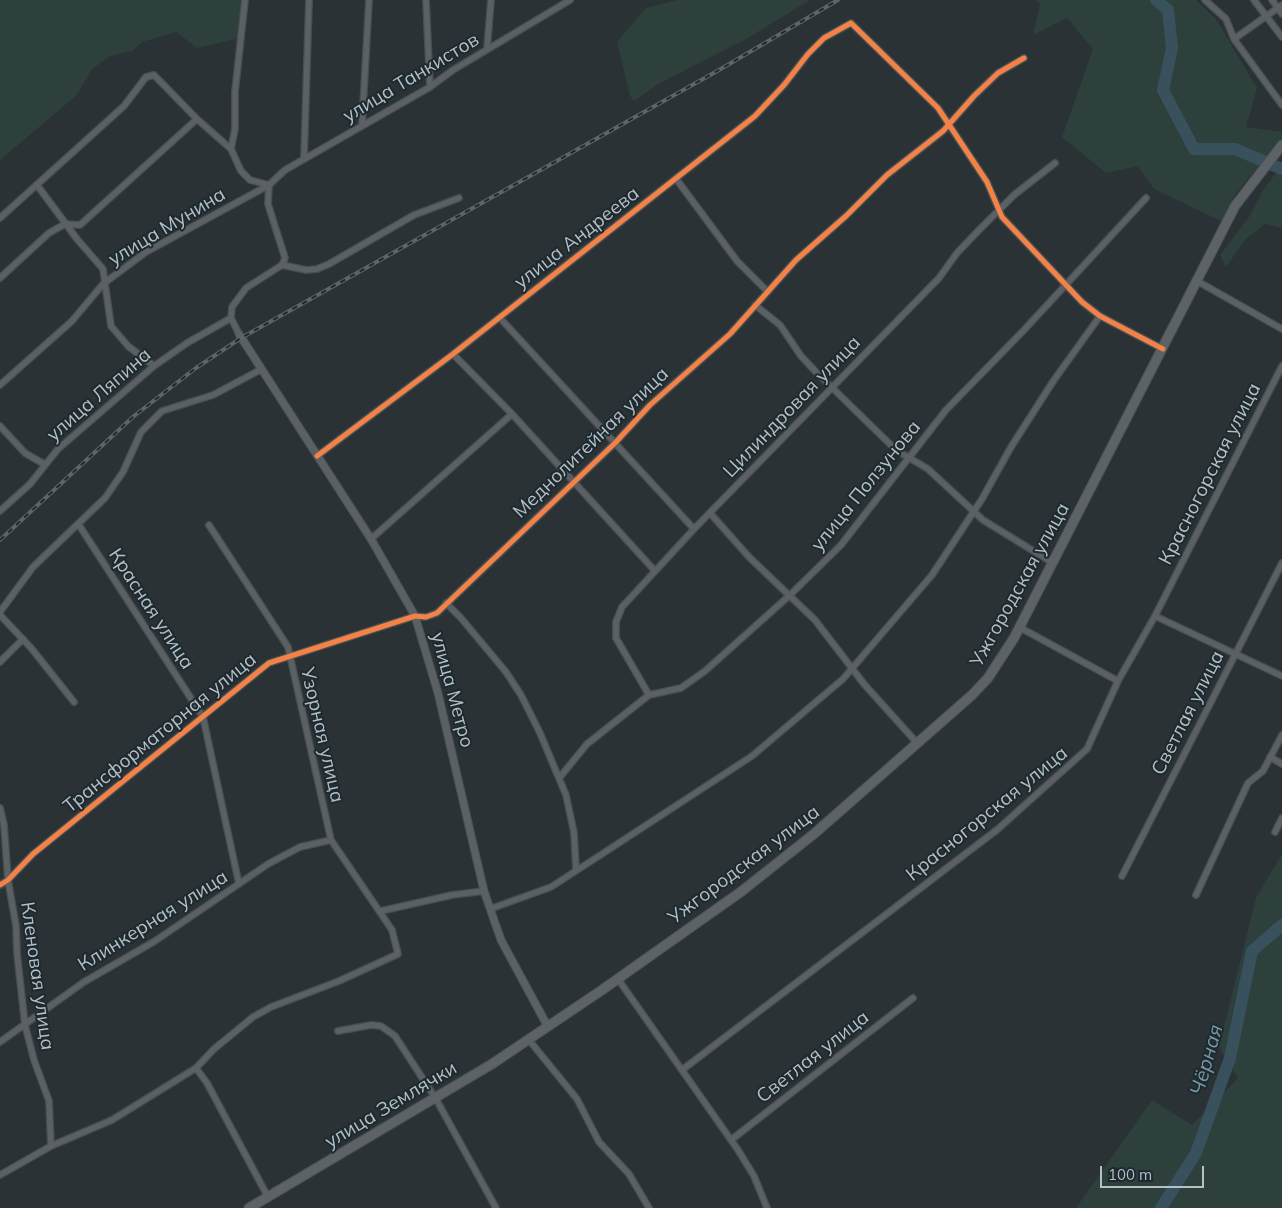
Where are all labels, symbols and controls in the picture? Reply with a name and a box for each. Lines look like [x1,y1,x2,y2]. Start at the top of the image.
street label: улица Танкистов [339,28,483,128]
street label: улица Андреева [510,182,644,294]
street label: улица Мунина [104,183,230,271]
street label: Цилиндровая улица [719,332,865,482]
street label: улица Ляпина [42,343,156,447]
street label: Меднолитейная улица [509,363,673,523]
street label: Красногорская улица [1154,379,1266,569]
street label: улица Ползунова [806,416,926,556]
street label: Ужгородская улица [965,499,1075,671]
street label: Красная улица [104,545,198,673]
street label: улица Метро [426,630,478,750]
street label: Светлая улица [1147,647,1229,779]
street label: Трансформаторная улица [59,648,261,818]
street label: Узорная улица [295,665,349,805]
street label: Красногорская улица [902,742,1072,886]
street label: Ужгородская улица [664,801,824,929]
street label: Клинкерная улица [74,866,232,976]
street label: Кленовая улица [15,900,59,1052]
street label: Светлая улица [752,1006,874,1108]
water label: Чёрная [1186,1022,1228,1098]
street label: улица Землячки [321,1057,461,1153]
scale bar [1102,1156,1206,1188]
text: 100 m [1108,1165,1152,1184]

